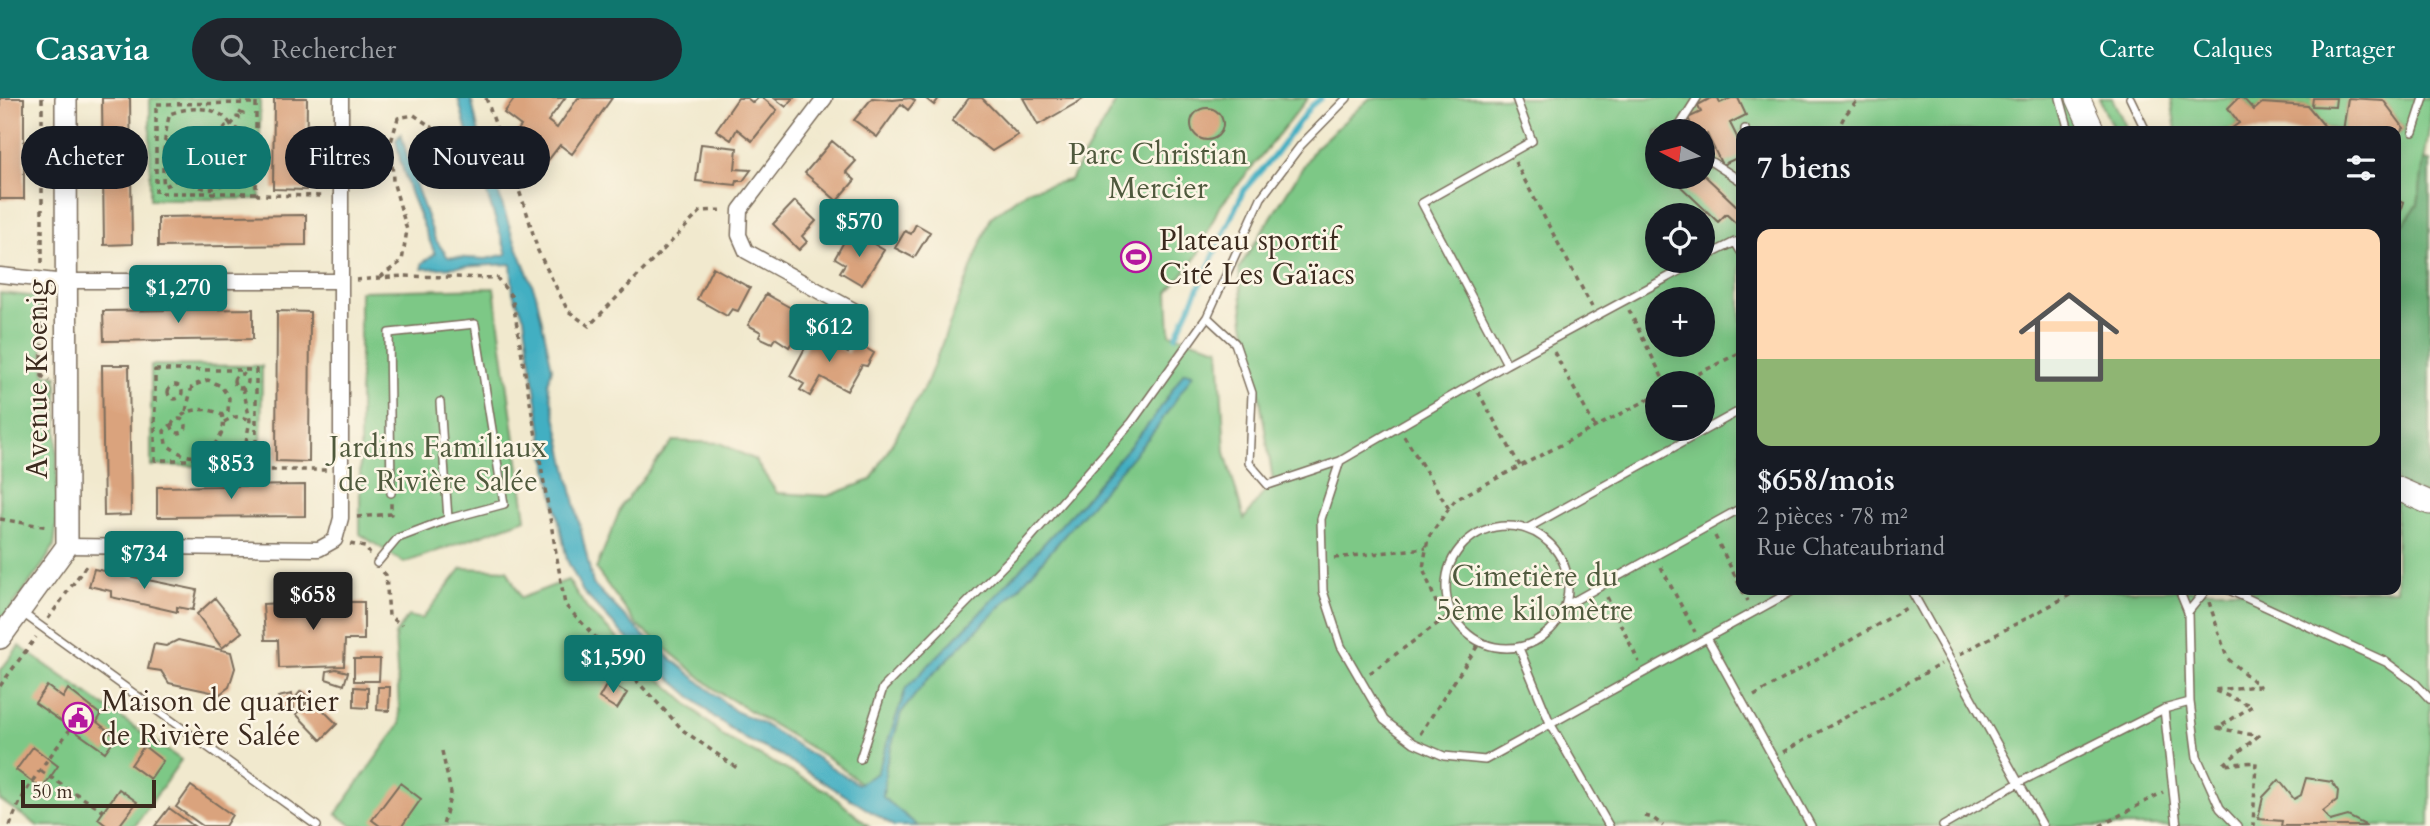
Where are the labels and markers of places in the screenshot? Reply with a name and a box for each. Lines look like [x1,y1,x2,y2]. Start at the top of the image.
pin: $570 [818,200,900,259]
place label: Plateau sportif Cité Les Gaïacs [1159,220,1355,295]
sports icon: Plateau sportif Cité Les Gaïacs [1119,240,1153,274]
pin: $1,270 [121,266,235,325]
pin: $612 [788,304,870,364]
pin: $853 [190,442,272,501]
pin: $734 [103,532,185,591]
pin: $658 [272,573,354,632]
pin: $1,590 [556,636,670,695]
place label: Maison de quartier de Rivière Salée [101,681,339,756]
public building icon: Maison de quartier de Rivière Salée [61,701,95,735]

